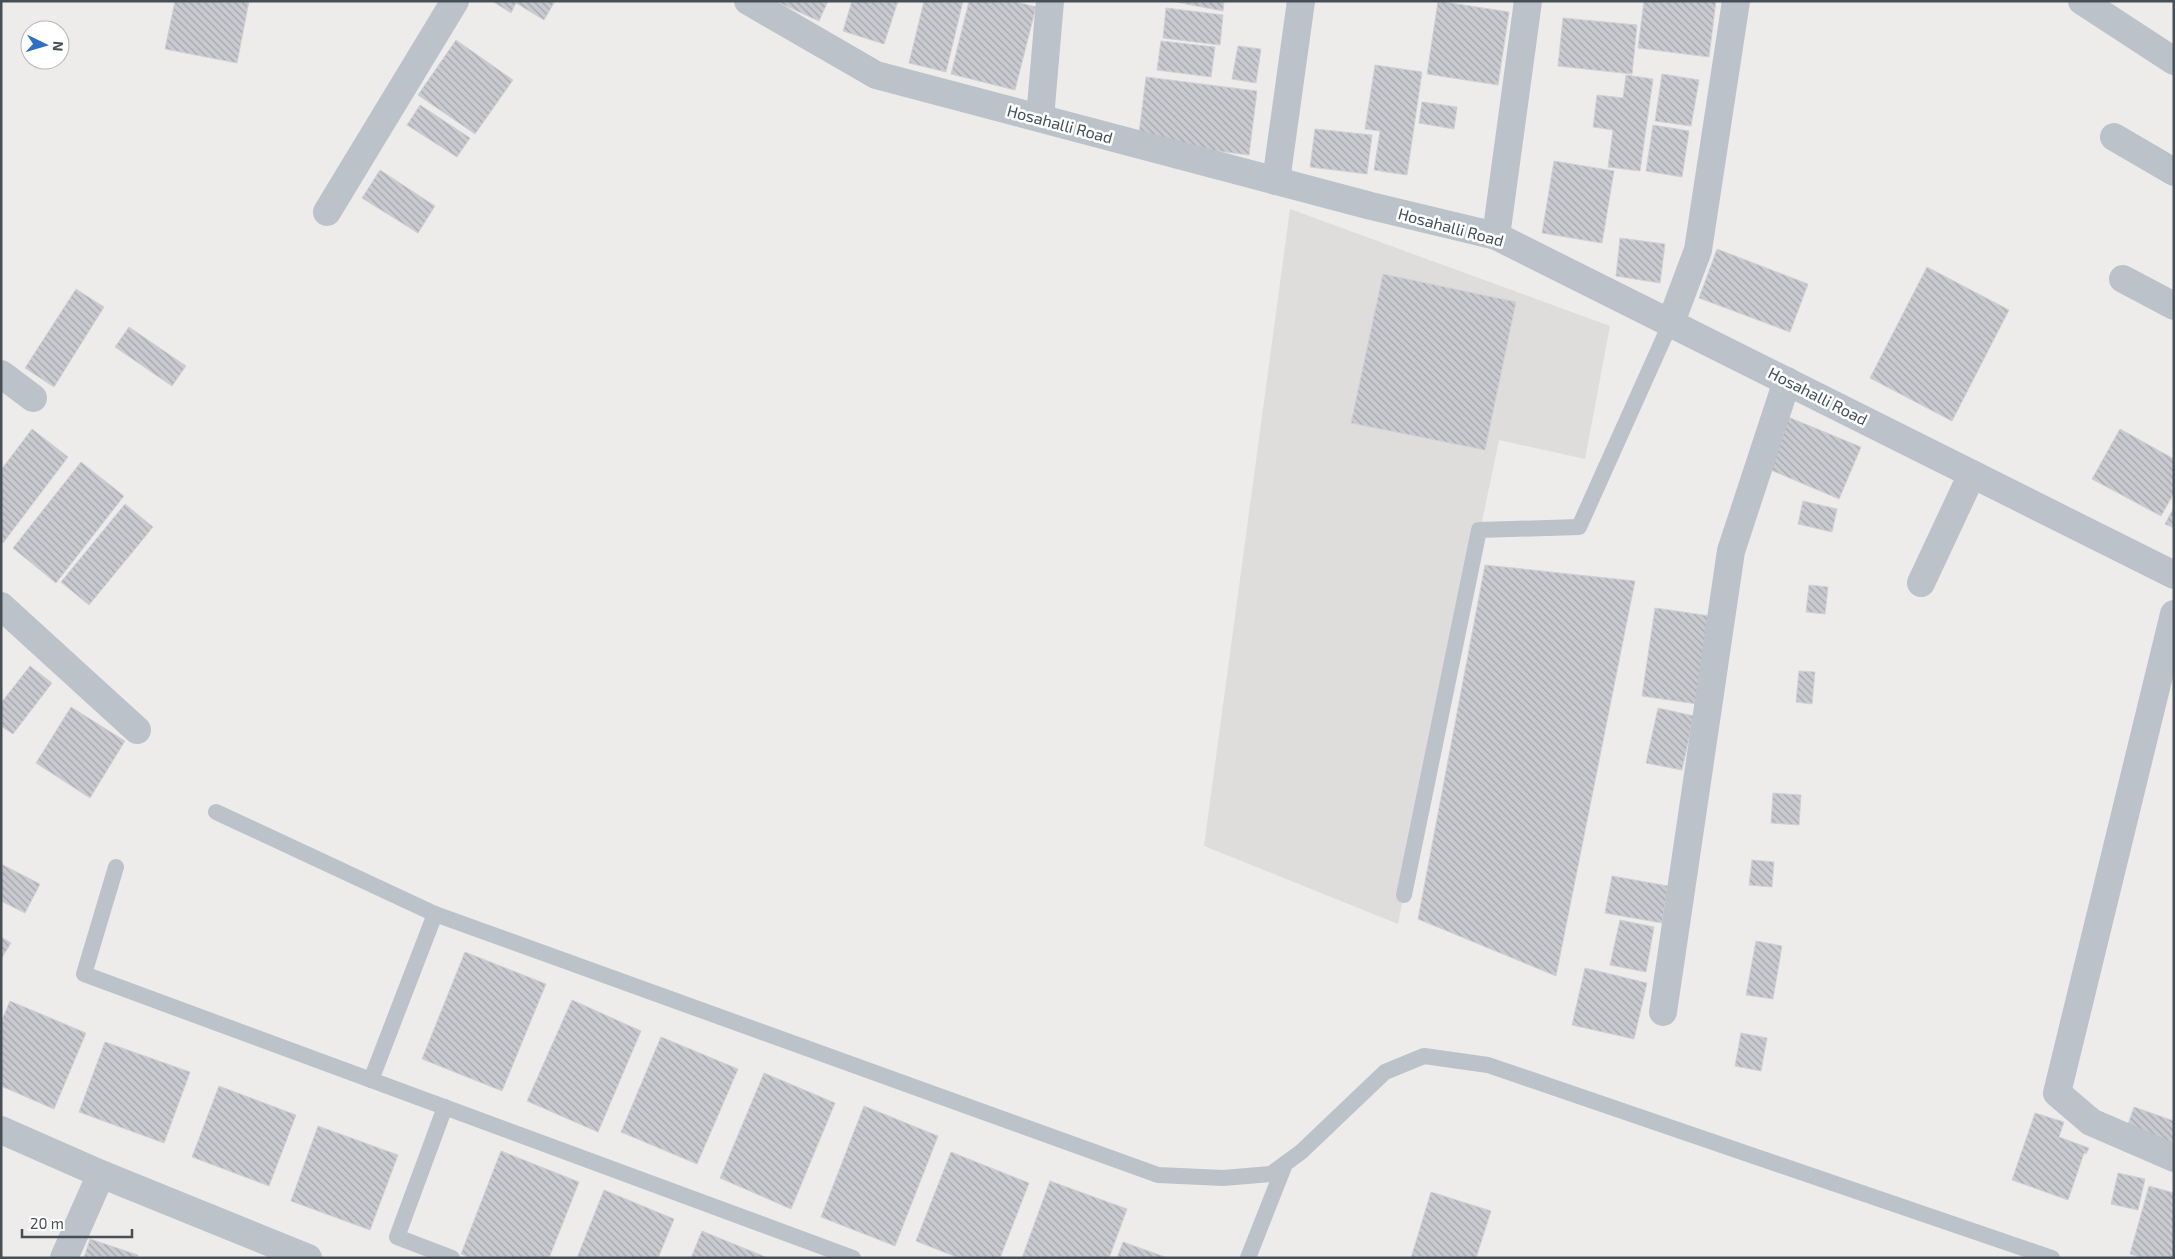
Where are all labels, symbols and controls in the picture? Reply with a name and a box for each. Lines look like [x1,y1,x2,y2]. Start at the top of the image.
north arrow [20,20,70,70]
text: N [50,40,67,52]
street label: Hosahalli Road [1005,100,1115,147]
street label: Hosahalli Road [1396,203,1506,250]
street label: Hosahalli Road [1766,362,1871,429]
scale bar [22,1206,132,1238]
text: 20 m [30,1214,64,1232]

